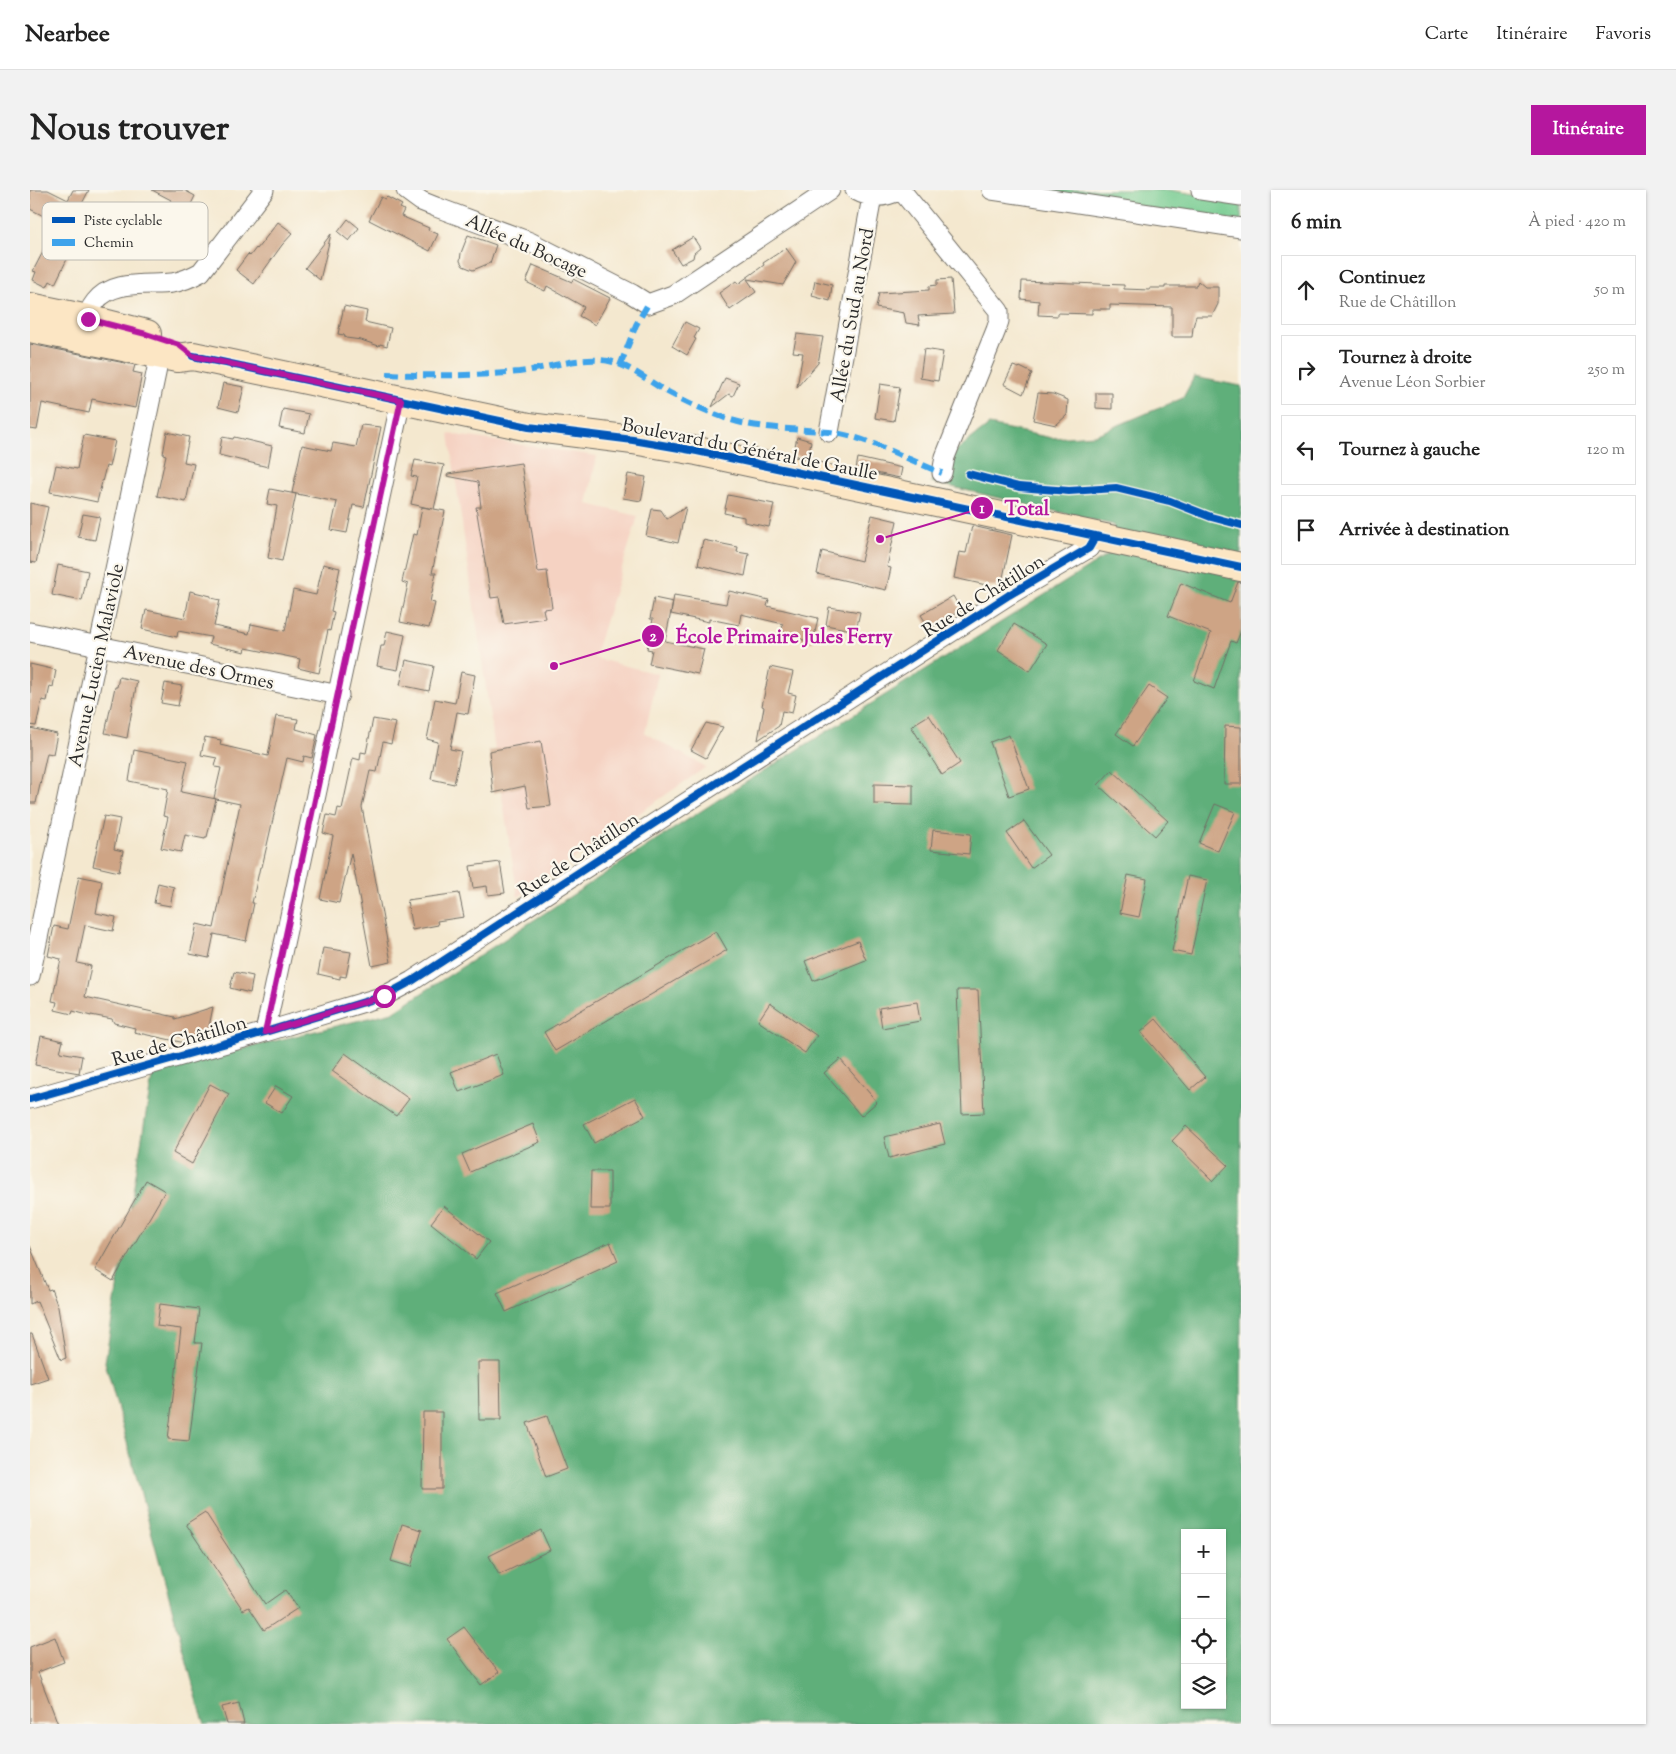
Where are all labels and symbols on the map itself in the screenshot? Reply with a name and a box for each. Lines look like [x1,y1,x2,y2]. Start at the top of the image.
legend [42,202,208,260]
street label: Allée du Bocage [461,208,591,286]
text: Piste cyclable [84,212,162,232]
street label: Allée du Sud au Nord [825,226,882,405]
text: Chemin [84,234,134,254]
route end [77,308,100,331]
street label: Boulevard du Général de Gaulle [619,412,880,489]
callout: Total [969,490,1059,525]
text: Total [1005,496,1050,525]
text: 1 [979,499,985,520]
street label: Rue de Châtillon [918,549,1051,645]
street label: Avenue Lucien Malaviole [63,561,132,770]
callout: École Primaire Jules Ferry [640,618,902,653]
text: École Primaire Jules Ferry [676,623,892,653]
text: 2 [649,627,657,648]
street label: Avenue des Ormes [121,639,276,698]
street label: Rue de Châtillon [514,807,645,905]
route start [373,985,396,1008]
street label: Rue de Châtillon [109,1010,250,1075]

